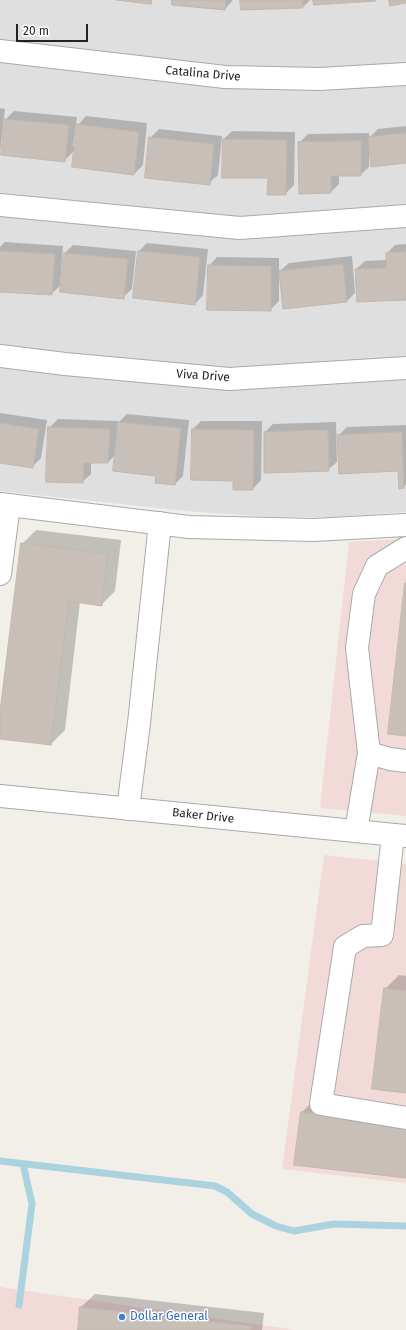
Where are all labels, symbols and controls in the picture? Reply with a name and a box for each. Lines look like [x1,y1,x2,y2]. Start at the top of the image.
scale bar [18,16,90,42]
text: 20 m [23,24,49,38]
street label: Catalina Drive [165,64,241,84]
street label: Viva Drive [176,367,230,385]
street label: Baker Drive [171,806,235,826]
place label: Dollar General [130,1310,208,1324]
marker: Dollar General [117,1312,127,1322]

